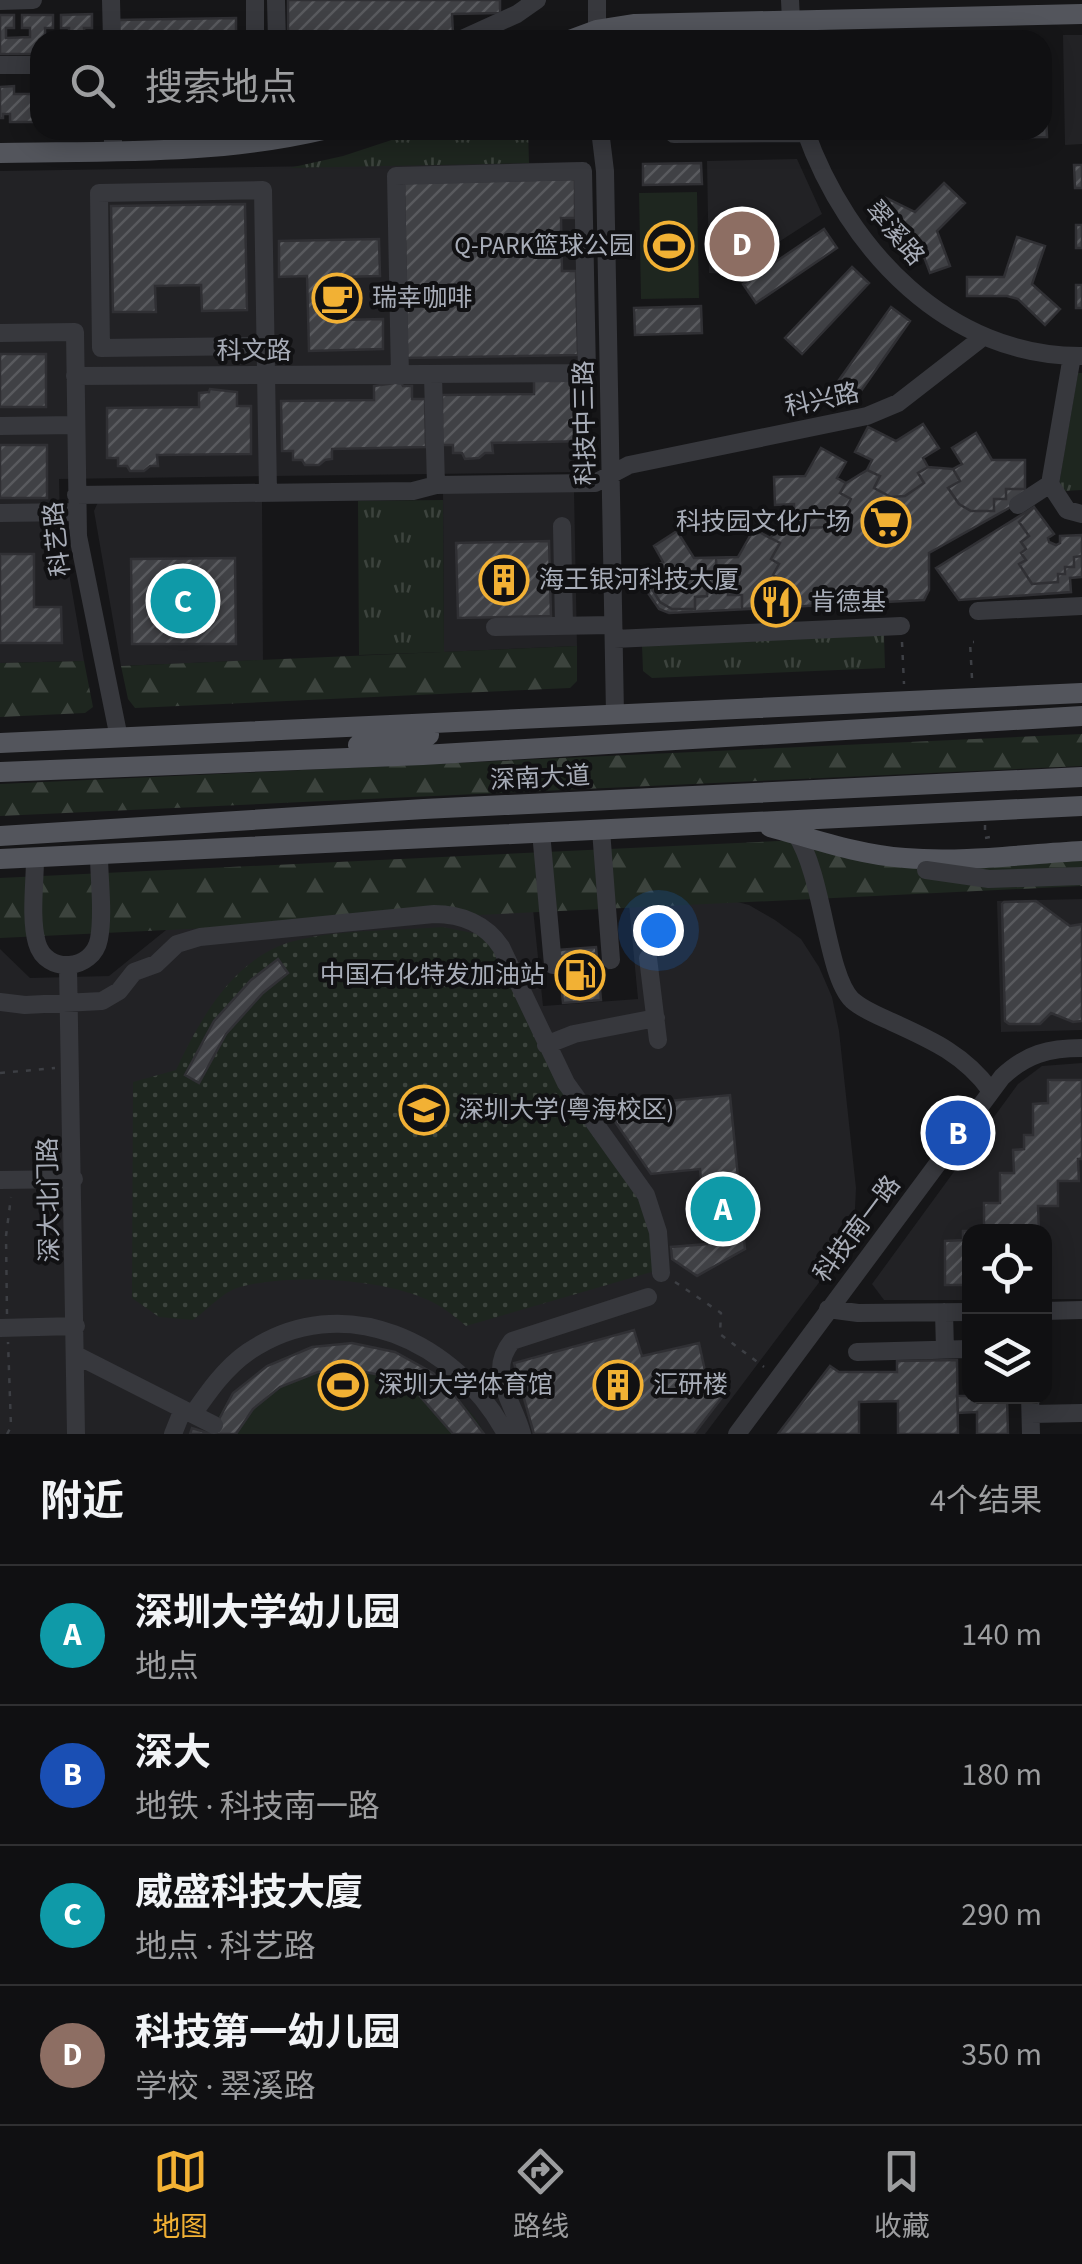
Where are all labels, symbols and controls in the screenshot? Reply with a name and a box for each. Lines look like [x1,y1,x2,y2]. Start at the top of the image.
search box [30,30,1052,140]
icon: search [65,58,120,113]
text: 搜索地点 [145,61,297,115]
street label: 翠溪路 [857,193,933,273]
pin: D [710,206,774,282]
sports icon: Q-PARK篮球公园 [643,220,695,272]
place label: Q-PARK篮球公园 [454,228,634,264]
cafe icon: 瑞幸咖啡 [311,272,363,324]
place label: 瑞幸咖啡 [372,280,472,316]
street label: 科文路 [216,333,292,369]
street label: 科技中三路 [566,360,604,486]
street label: 科兴路 [782,375,862,425]
supermarket icon: 科技园文化广场 [860,496,912,548]
street label: 科艺路 [35,500,79,578]
place label: 科技园文化广场 [676,504,851,540]
building icon: 海王银河科技大厦 [478,554,530,606]
place label: 海王银河科技大厦 [539,562,739,598]
pin: C [150,564,216,638]
restaurant icon: 肯德基 [750,576,802,628]
place label: 肯德基 [811,584,886,620]
street label: 深南大道 [489,757,591,799]
your location [633,905,684,956]
fuel station icon: 中国石化特发加油站 [554,949,606,1001]
place label: 中国石化特发加油站 [320,957,545,993]
school or university icon: 深圳大学(粤海校区) [398,1084,450,1136]
place label: 深圳大学(粤海校区) [459,1092,674,1128]
pin: B [926,1096,990,1170]
street label: 深大北门路 [30,1137,68,1263]
street label: 科技南一路 [805,1168,909,1290]
pin: A [690,1172,756,1246]
map controls [962,1224,1052,1404]
button: locate [962,1224,1052,1314]
button: layers [962,1314,1052,1404]
sports icon: 深圳大学体育馆 [317,1359,369,1411]
building icon: 汇研楼 [592,1359,644,1411]
place label: 深圳大学体育馆 [378,1367,553,1403]
place label: 汇研楼 [653,1367,728,1403]
text: 附近 [40,1472,124,1532]
text: 4个结果 [930,1478,1042,1524]
text: 深圳大学幼儿园 [135,1586,401,1640]
text: A [63,1612,82,1658]
text: 140 m [961,1612,1042,1658]
text: 地点 [135,1644,199,1690]
text: 深大 [135,1726,211,1780]
text: B [63,1752,82,1798]
text: 180 m [961,1752,1042,1798]
text: 地铁 · 科技南一路 [135,1784,380,1830]
text: 威盛科技大廈 [135,1866,363,1920]
text: C [63,1892,82,1938]
text: 290 m [961,1892,1042,1938]
text: 地点 · 科艺路 [135,1924,316,1970]
text: 科技第一幼儿园 [135,2006,401,2060]
text: D [62,2032,83,2078]
text: 350 m [961,2032,1042,2078]
text: 学校 · 翠溪路 [135,2064,316,2110]
tab: 地图 [152,2144,208,2247]
tab: 路线 [513,2144,569,2247]
tab: 收藏 [874,2144,930,2247]

